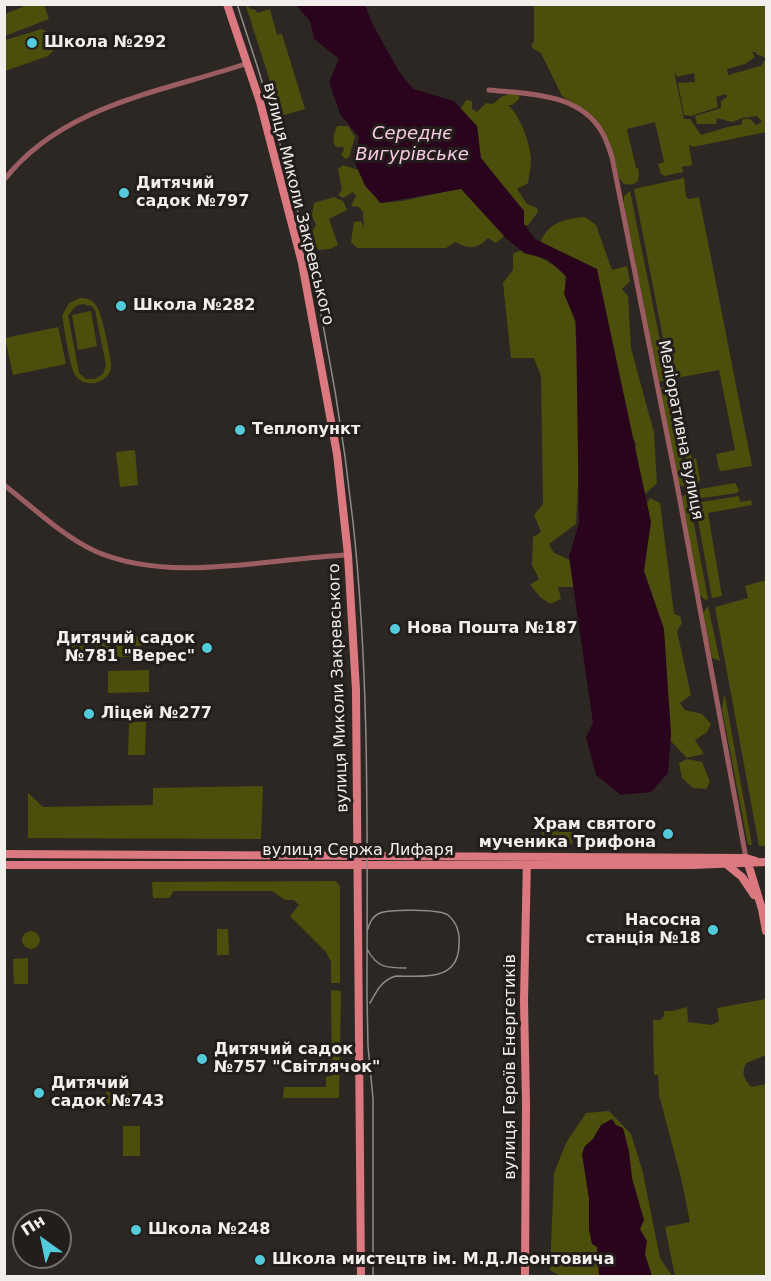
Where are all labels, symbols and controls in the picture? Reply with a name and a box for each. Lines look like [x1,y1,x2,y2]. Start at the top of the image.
place label: Школа №292 [44,33,166,53]
marker: Школа №292 [25,36,39,50]
street label: вулиця Миколи Закревського [259,81,337,327]
water label: Середнє Вигурівське [355,123,469,166]
place label: Дитячий садок №797 [136,174,249,212]
marker: Дитячий садок №797 [117,186,131,200]
place label: Школа №282 [133,296,255,316]
marker: Школа №282 [114,299,128,313]
street label: Меліоративна вулиця [653,339,707,521]
place label: Теплопункт [252,420,360,440]
marker: Теплопункт [233,423,247,437]
street label: вулиця Миколи Закревського [325,563,353,813]
place label: Нова Пошта №187 [407,619,578,639]
marker: Нова Пошта №187 [388,622,402,636]
place label: Дитячий садок №781 "Верес" [56,629,195,667]
marker: Дитячий садок №781 "Верес" [200,641,214,655]
place label: Ліцей №277 [101,704,212,724]
marker: Ліцей №277 [82,707,96,721]
place label: Храм святого мученика Трифона [479,815,656,853]
marker: Храм святого мученика Трифона [661,827,675,841]
street label: вулиця Сержа Лифаря [262,841,454,861]
place label: Насосна станція №18 [586,911,701,949]
marker: Насосна станція №18 [706,923,720,937]
street label: вулиця Героїв Енергетиків [501,954,521,1180]
place label: Дитячий садок №757 "Світлячок" [214,1040,380,1078]
marker: Дитячий садок №757 "Світлячок" [195,1052,209,1066]
place label: Дитячий садок №743 [51,1074,164,1112]
marker: Дитячий садок №743 [32,1086,46,1100]
north arrow [12,1209,72,1269]
text: Пн [18,1211,48,1240]
place label: Школа №248 [148,1220,270,1240]
marker: Школа №248 [129,1223,143,1237]
place label: Школа мистецтв ім. М.Д.Леонтовича [272,1250,615,1270]
marker: Школа мистецтв ім. М.Д.Леонтовича [253,1253,267,1267]

